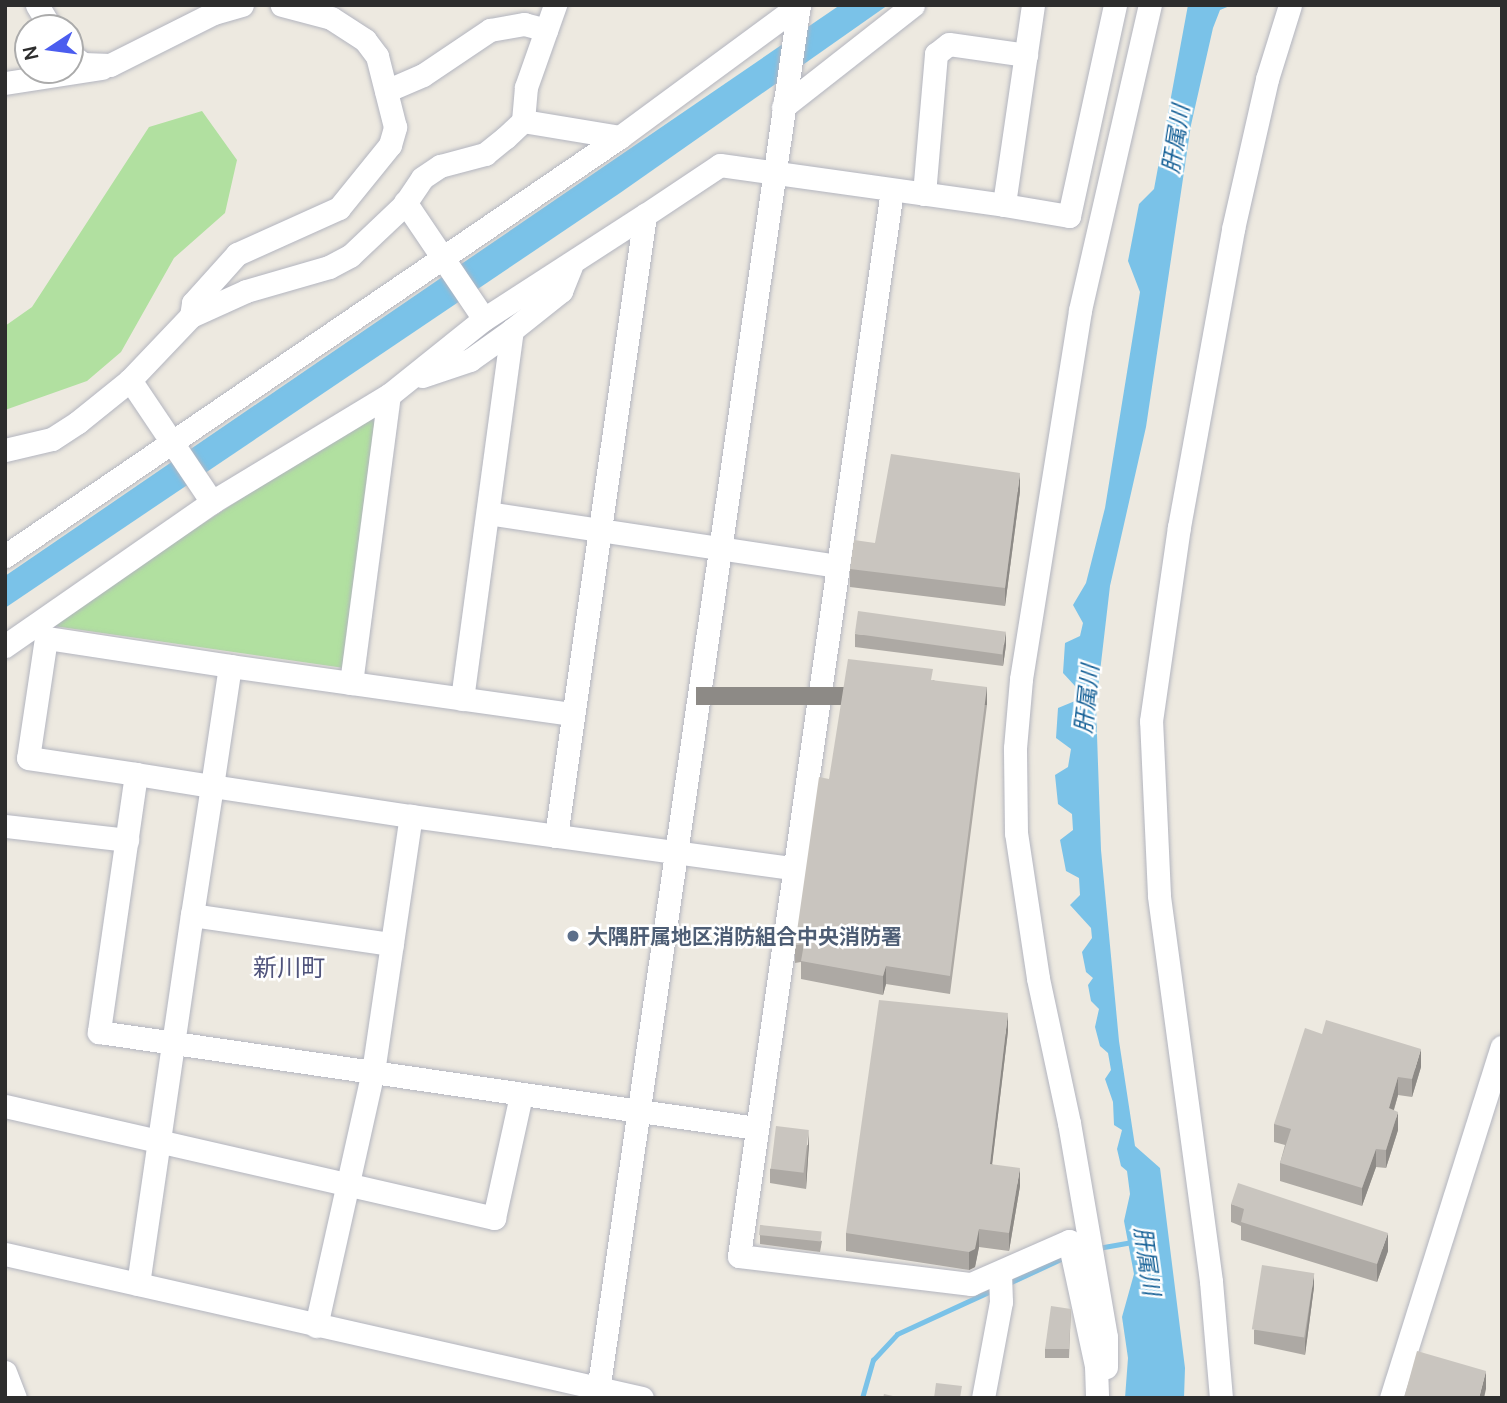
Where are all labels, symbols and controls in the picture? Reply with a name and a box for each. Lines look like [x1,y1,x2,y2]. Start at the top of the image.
north arrow [14,14,84,84]
text: N [16,44,45,63]
water label: 肝属川 [1156,103,1194,175]
water label: 肝属川 [1069,663,1103,735]
place label: 大隅肝属地区消防組合中央消防署 [587,923,902,949]
marker: 大隅肝属地区消防組合中央消防署 [565,928,581,944]
district label: 新川町 [253,953,325,981]
water label: 肝属川 [1130,1225,1166,1297]

